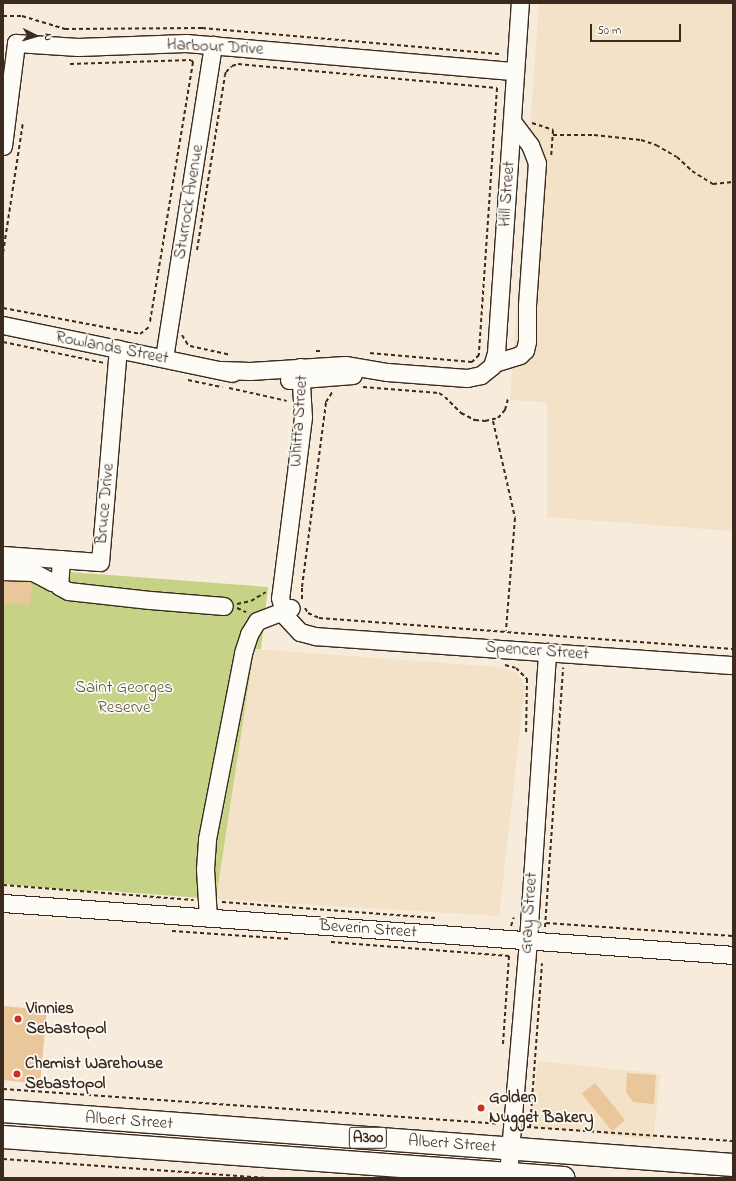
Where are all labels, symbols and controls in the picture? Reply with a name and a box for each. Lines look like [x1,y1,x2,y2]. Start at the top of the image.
north arrow [16,16,56,56]
scale bar [592,16,683,42]
text: 50 m [597,22,621,40]
text: N [40,33,56,41]
street label: Harbour Drive [166,34,264,60]
street label: Sturrock Avenue [170,143,208,261]
street label: Hill Street [495,160,519,228]
street label: Rowlands Street [54,327,170,369]
street label: Whitta Street [286,374,312,468]
street label: Bruce Drive [91,463,119,545]
street label: Spencer Street [485,637,589,665]
park label: Saint Georges Reserve [75,678,173,718]
street label: Gray Street [516,872,542,954]
street label: Beverin Street [319,915,417,943]
place label: Vinnies Sebastopol [26,999,106,1039]
marker: Vinnies Sebastopol [13,1014,23,1024]
place label: Chemist Warehouse Sebastopol [25,1054,163,1094]
marker: Chemist Warehouse Sebastopol [12,1069,22,1079]
place label: Golden Nugget Bakery [489,1088,593,1128]
marker: Golden Nugget Bakery [476,1103,486,1113]
street label: Albert Street [84,1108,174,1134]
road number: A300 [348,1124,388,1152]
street label: Albert Street [407,1131,497,1157]

